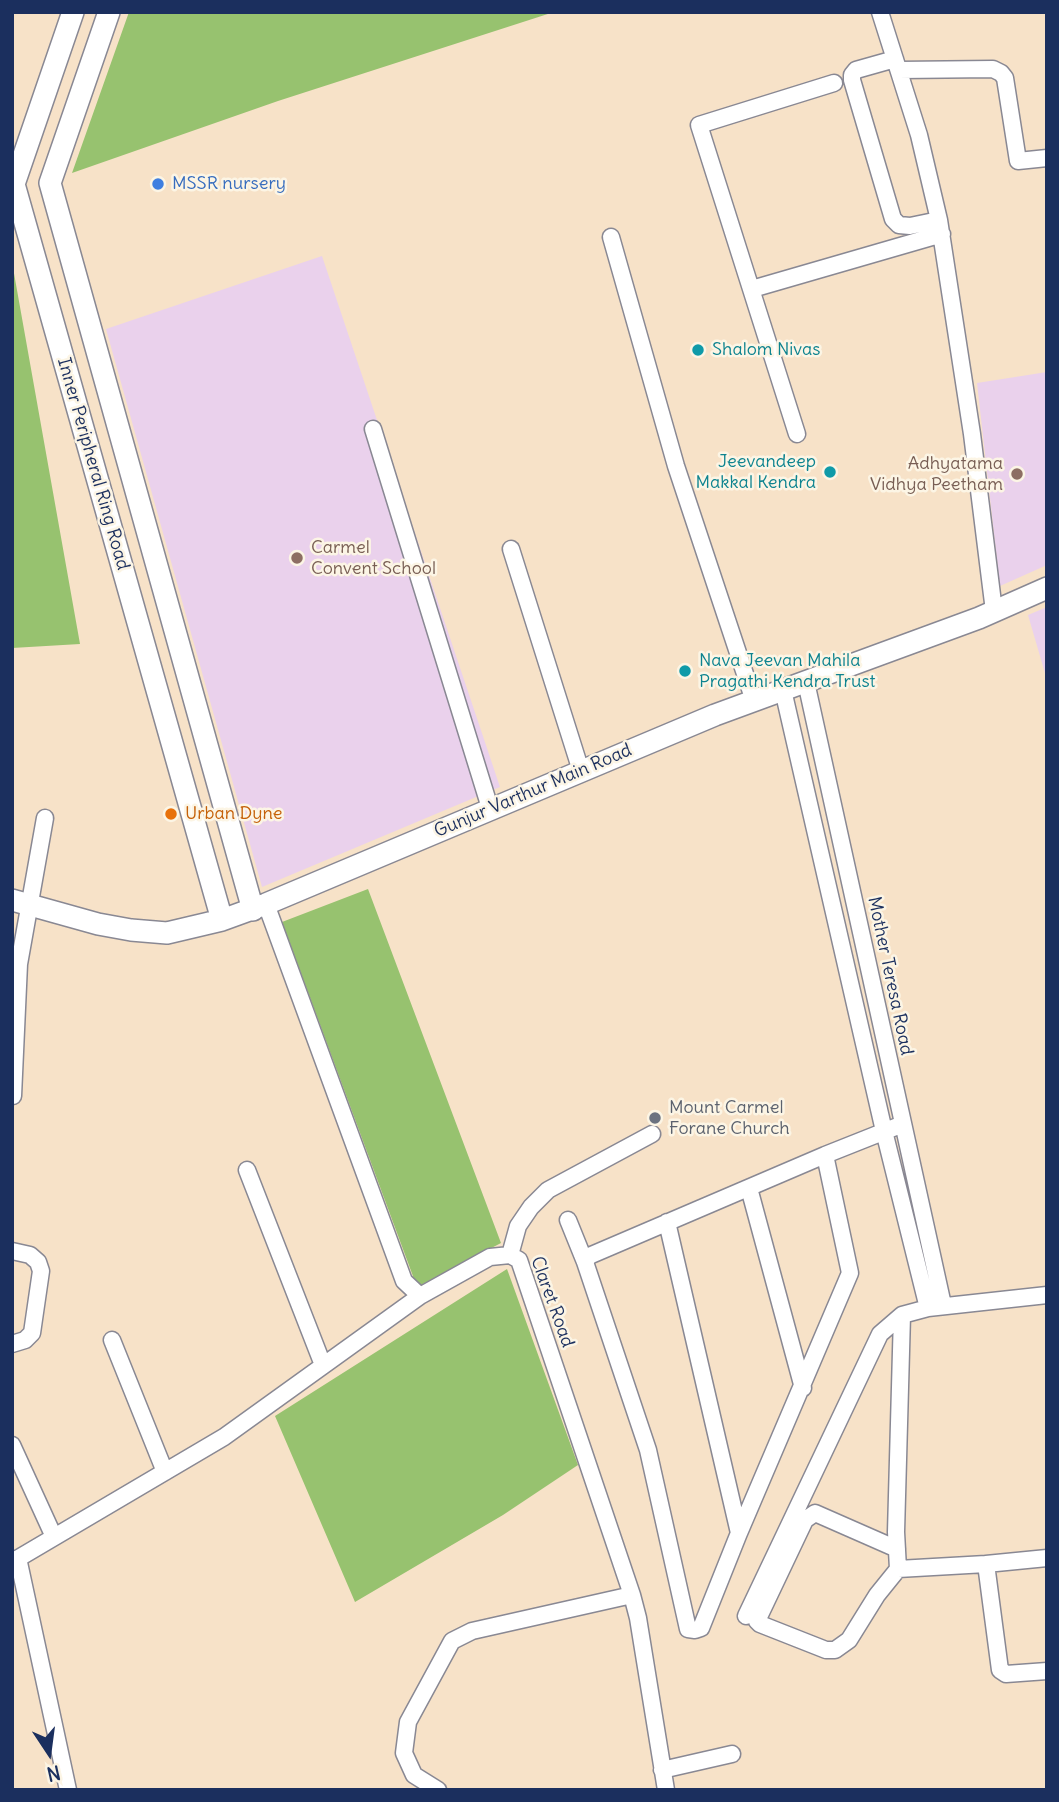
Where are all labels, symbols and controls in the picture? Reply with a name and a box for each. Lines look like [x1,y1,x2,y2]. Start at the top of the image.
place label: MSSR nursery [172,173,286,195]
marker: MSSR nursery [150,176,166,192]
place label: Shalom Nivas [712,339,820,361]
marker: Shalom Nivas [690,342,706,358]
street label: Inner Peripheral Ring Road [52,355,134,573]
place label: Jeevandeep Makkal Kendra [696,451,816,494]
place label: Adhyatama Vidhya Peetham [870,453,1003,496]
marker: Jeevandeep Makkal Kendra [822,464,838,480]
marker: Adhyatama Vidhya Peetham [1009,466,1025,482]
place label: Carmel Convent School [311,537,436,580]
marker: Carmel Convent School [289,550,305,566]
place label: Nava Jeevan Mahila Pragathi Kendra Trust [699,650,876,692]
marker: Nava Jeevan Mahila Pragathi Kendra Trust [677,663,693,679]
street label: Gunjur Varthur Main Road [431,740,635,842]
place label: Urban Dyne [185,803,283,825]
marker: Urban Dyne [163,806,179,822]
street label: Mother Teresa Road [863,895,917,1057]
place label: Mount Carmel Forane Church [669,1097,790,1140]
marker: Mount Carmel Forane Church [647,1110,663,1126]
street label: Claret Road [526,1254,578,1350]
north arrow [14,1718,84,1788]
text: N [45,1760,63,1787]

